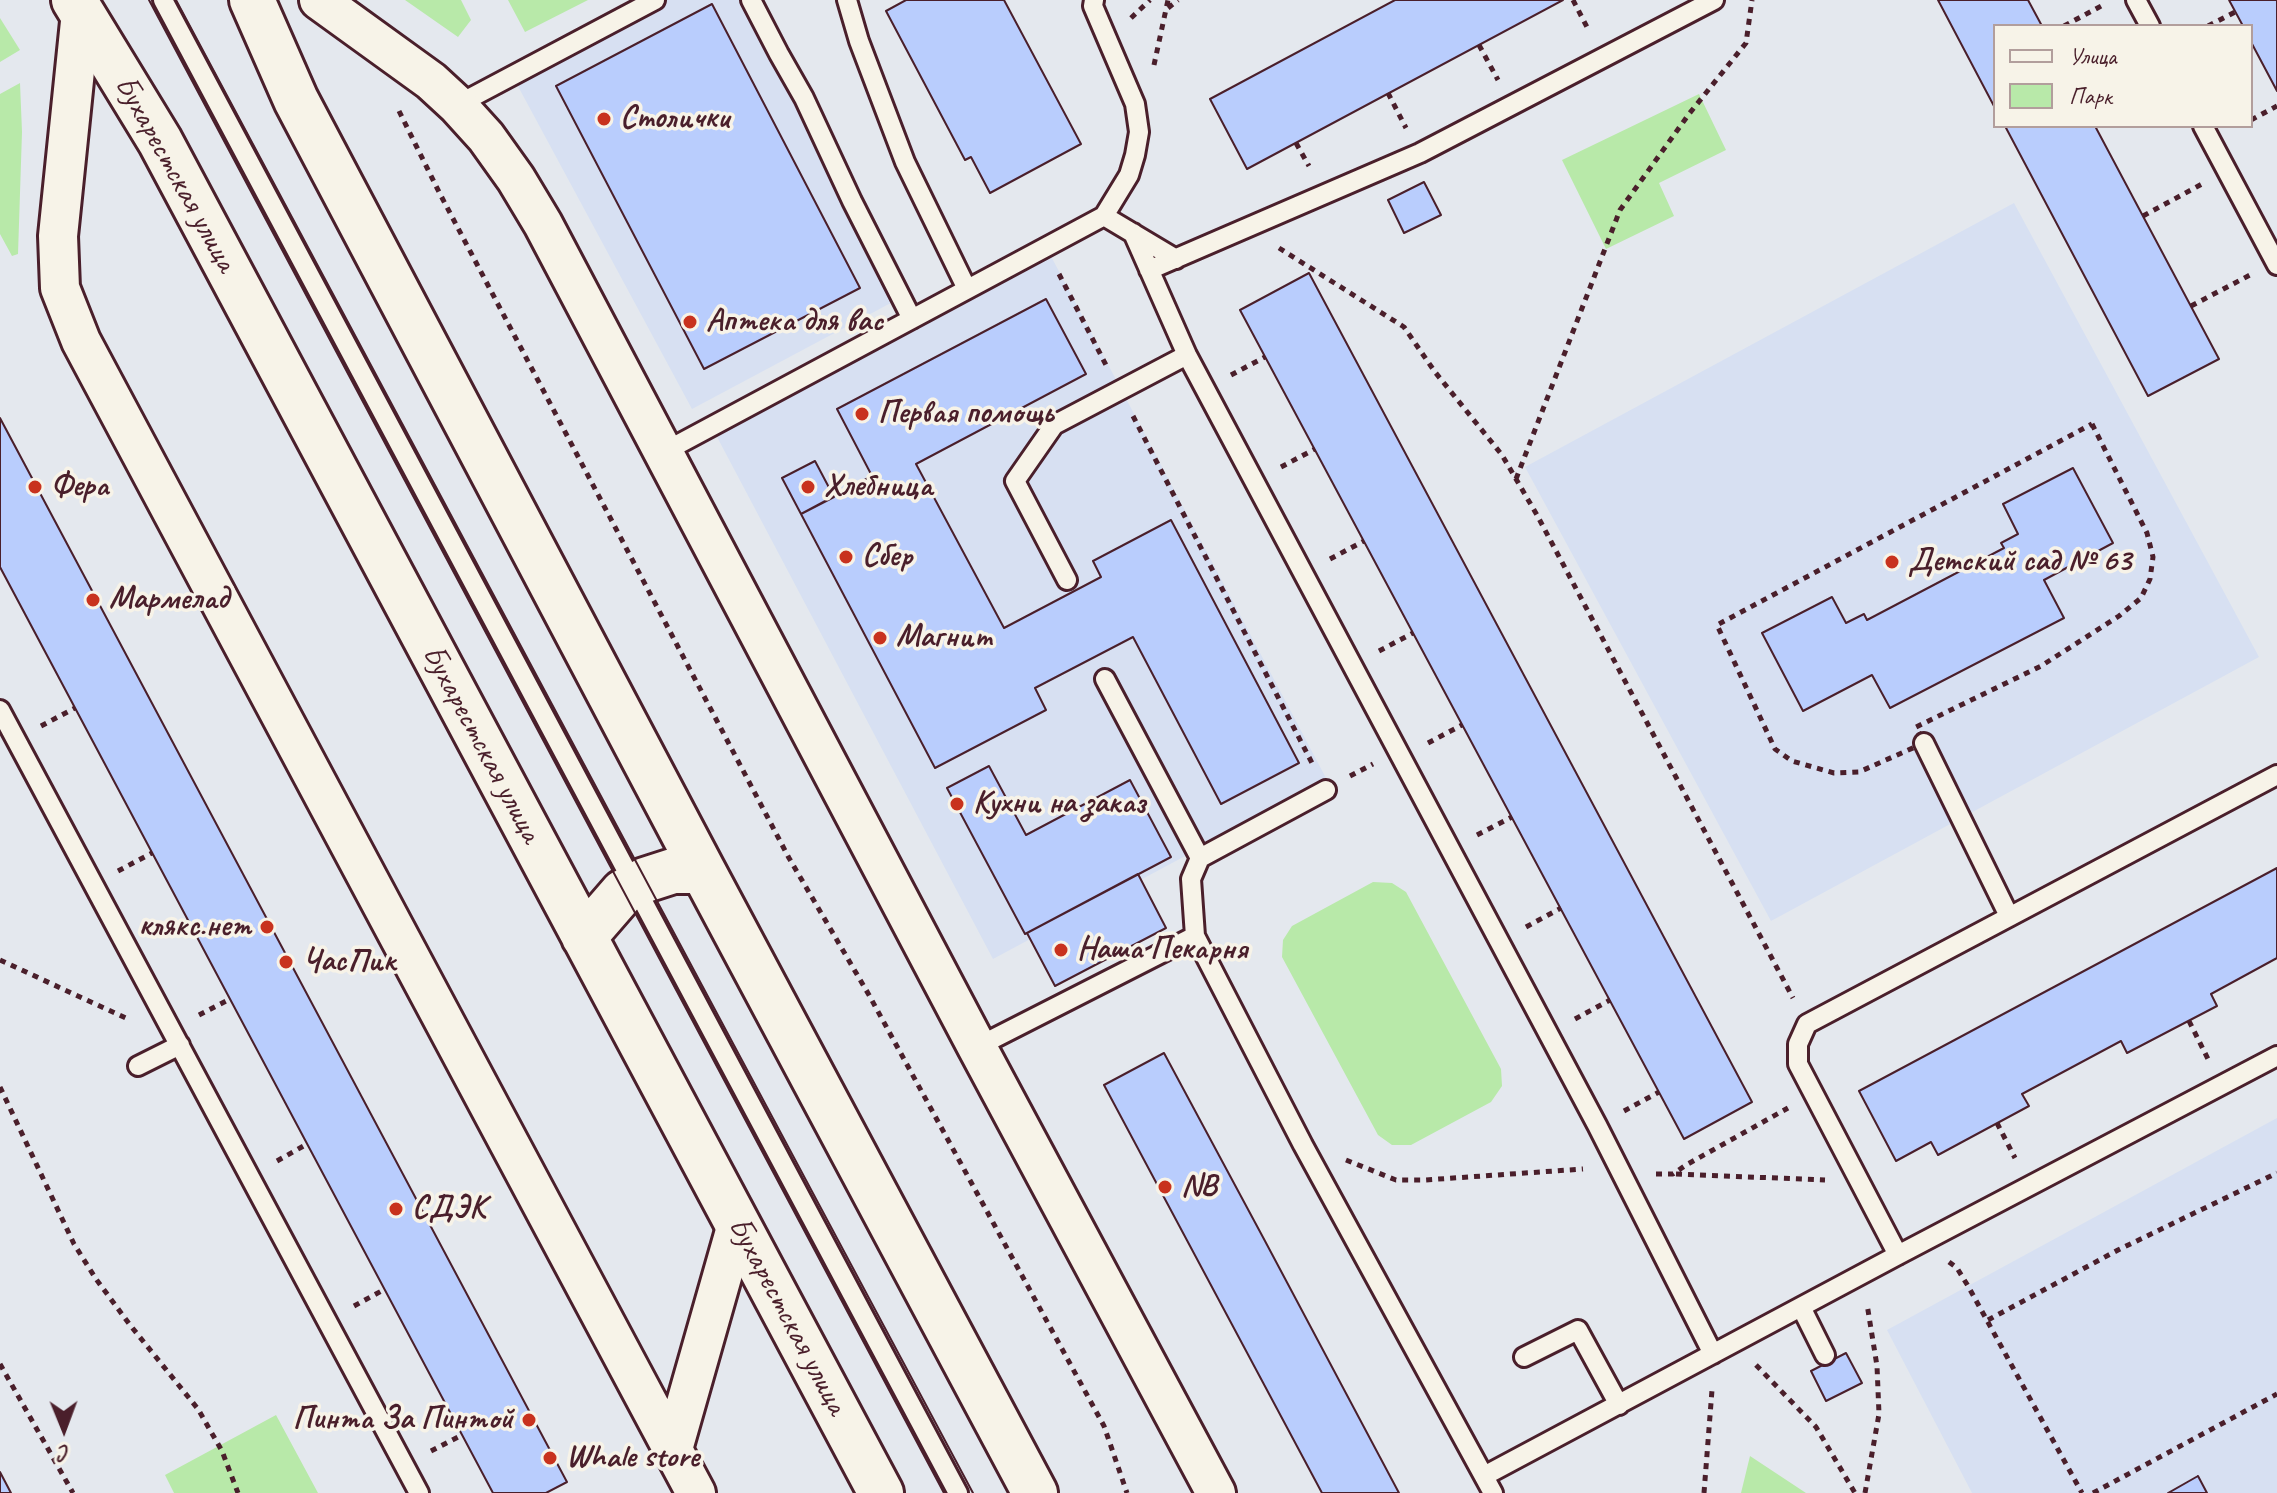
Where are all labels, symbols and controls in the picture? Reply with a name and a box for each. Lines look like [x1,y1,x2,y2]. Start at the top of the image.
legend [1993,24,2253,128]
text: Улица [2069,41,2117,71]
street label: Бухарестская улица [105,69,245,279]
text: Парк [2069,81,2112,111]
place label: Столички [620,100,729,138]
marker: Столички [595,110,613,128]
place label: Аптека для вас [706,303,883,341]
marker: Аптека для вас [681,313,699,331]
place label: Первая помощь [878,395,1053,433]
marker: Первая помощь [853,405,871,423]
place label: Фера [51,468,109,506]
place label: Хлебница [824,468,932,506]
marker: Фера [26,478,44,496]
marker: Хлебница [799,478,817,496]
place label: Сбер [862,538,912,576]
place label: Детский сад № 63 [1908,543,2131,581]
marker: Сбер [837,548,855,566]
marker: Детский сад № 63 [1883,553,1901,571]
place label: Мармелад [109,581,229,619]
marker: Мармелад [84,591,102,609]
place label: Магнит [896,619,993,657]
marker: Магнит [871,629,889,647]
street label: Бухарестская улица [413,639,549,849]
place label: Кухни на заказ [973,785,1145,823]
marker: Кухни на заказ [948,795,966,813]
place label: клякс.нет [138,908,251,946]
marker: клякс.нет [258,918,276,936]
place label: Наша Пекарня [1077,931,1247,969]
marker: Наша Пекарня [1052,941,1070,959]
place label: ЧасПик [302,943,396,981]
marker: ЧасПик [277,953,295,971]
place label: NB [1181,1168,1217,1206]
marker: NB [1156,1178,1174,1196]
place label: СДЭК [412,1190,485,1228]
marker: СДЭК [387,1200,405,1218]
street label: Бухарестская улица [719,1211,855,1421]
north arrow [24,1389,104,1469]
place label: Пинта За Пинтой [293,1401,513,1439]
marker: Пинта За Пинтой [520,1411,538,1429]
text: С [59,1439,70,1467]
place label: Whale store [566,1439,699,1477]
marker: Whale store [541,1449,559,1467]

